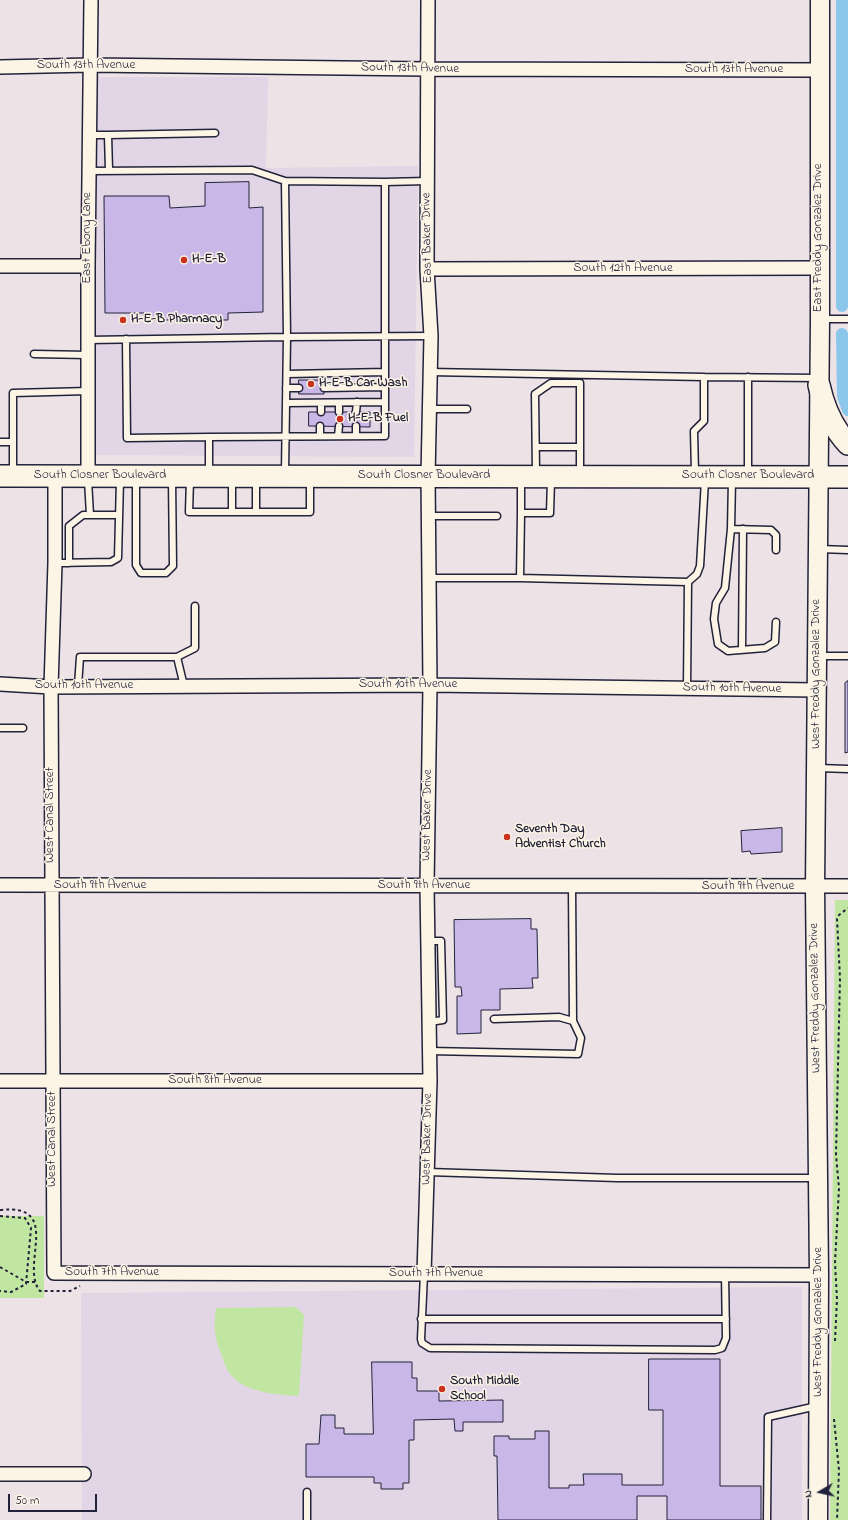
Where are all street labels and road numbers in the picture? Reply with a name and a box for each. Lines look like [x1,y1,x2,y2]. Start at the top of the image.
street label: South 13th Avenue [37,58,135,74]
street label: South 13th Avenue [361,60,459,78]
street label: South 13th Avenue [685,62,783,78]
street label: East Freddy Gonzalez Drive [811,163,827,313]
street label: East Ebony Lane [80,192,96,284]
street label: East Baker Drive [419,192,437,284]
street label: South 12th Avenue [573,261,673,277]
street label: South Closner Boulevard [34,468,166,484]
street label: South Closner Boulevard [358,468,490,484]
street label: South Closner Boulevard [682,468,814,484]
street label: West Freddy Gonzalez Drive [809,599,825,749]
street label: South 10th Avenue [359,677,457,693]
street label: South 10th Avenue [35,678,133,694]
street label: South 10th Avenue [683,680,781,698]
street label: West Canal Street [43,767,59,863]
street label: West Baker Drive [419,769,437,861]
street label: South 9th Avenue [54,878,146,894]
street label: South 9th Avenue [378,878,470,894]
street label: South 9th Avenue [702,879,794,895]
street label: West Freddy Gonzalez Drive [807,923,825,1073]
street label: South 8th Avenue [168,1073,262,1089]
street label: West Canal Street [45,1091,61,1187]
street label: West Baker Drive [419,1093,437,1185]
street label: West Freddy Gonzalez Drive [811,1247,827,1397]
street label: South 7th Avenue [65,1265,159,1281]
street label: South 7th Avenue [389,1266,483,1282]

